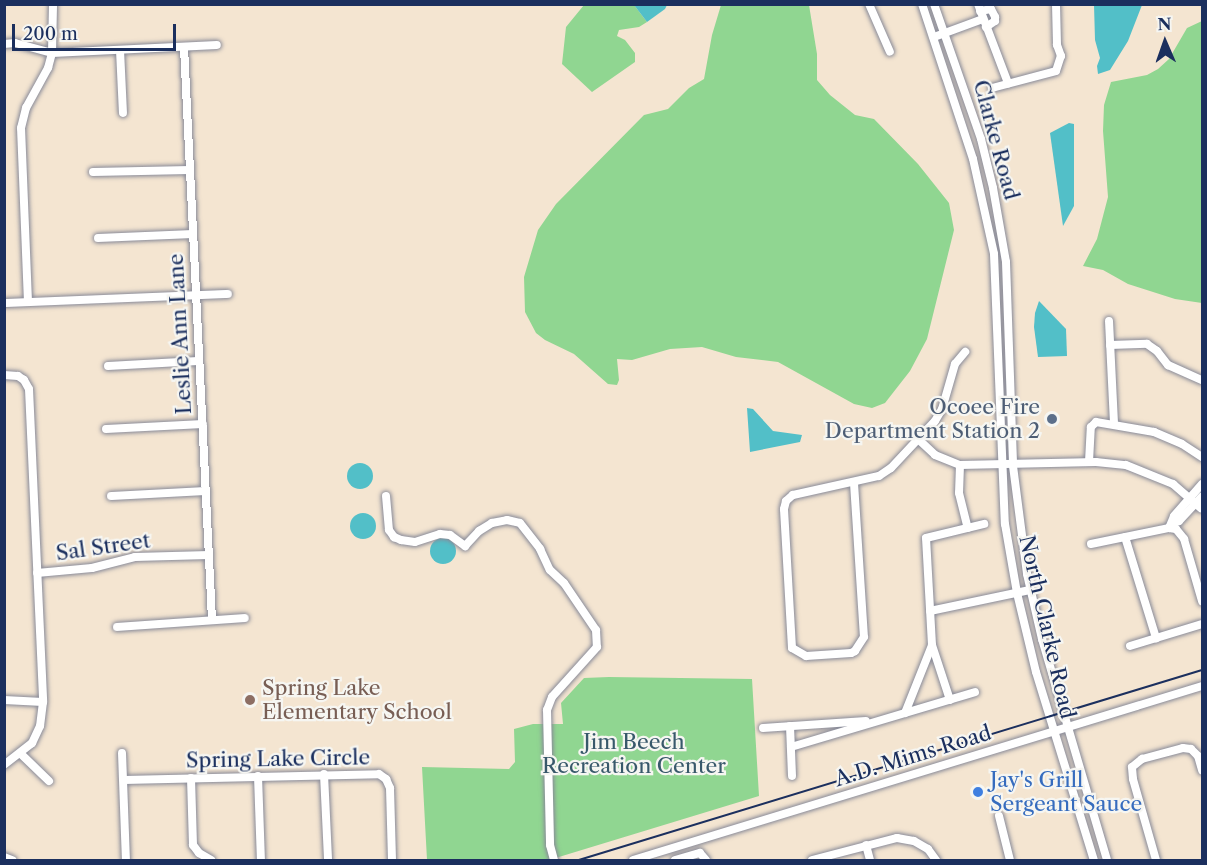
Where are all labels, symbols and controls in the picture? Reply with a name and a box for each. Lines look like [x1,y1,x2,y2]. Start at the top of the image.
scale bar [15,12,178,50]
north arrow [1135,12,1195,72]
text: N [1157,14,1172,34]
text: 200 m [23,23,78,45]
street label: Clarke Road [968,77,1024,203]
street label: Leslie Ann Lane [163,253,197,415]
place label: Ocoee Fire Department Station 2 [825,394,1040,444]
marker: Ocoee Fire Department Station 2 [1045,412,1059,426]
street label: Sal Street [54,528,152,566]
street label: North Clarke Road [1014,533,1080,721]
place label: Spring Lake Elementary School [262,675,452,725]
marker: Spring Lake Elementary School [243,693,257,707]
street label: A.D. Mims Road [832,720,994,792]
park label: Jim Beech Recreation Center [542,729,726,779]
street label: Spring Lake Circle [186,745,370,773]
place label: Jay's Grill Sergeant Sauce [990,767,1142,817]
marker: Jay's Grill Sergeant Sauce [971,785,985,799]

